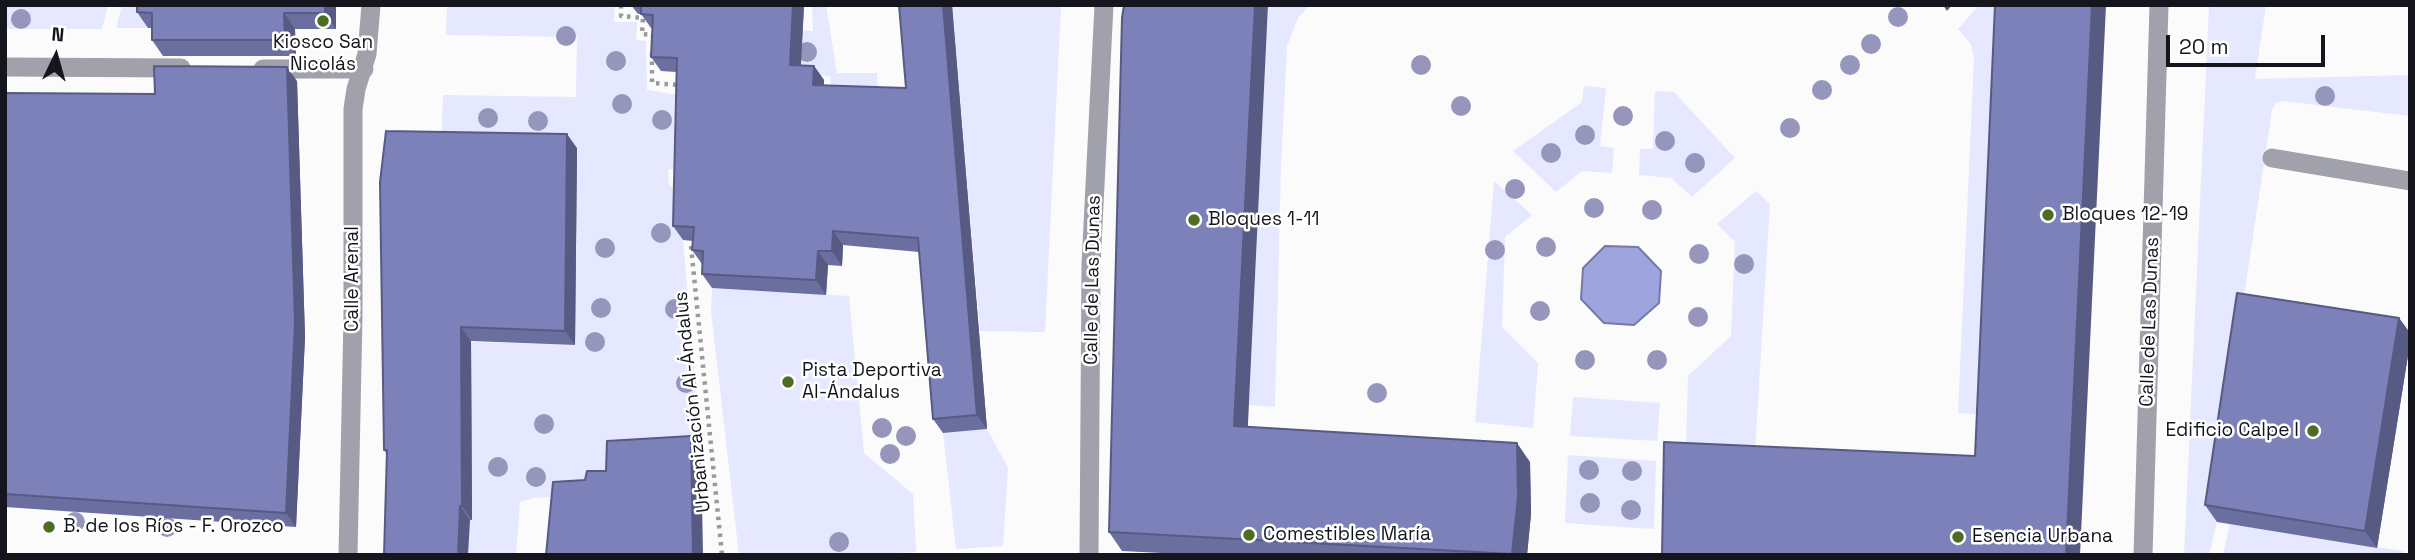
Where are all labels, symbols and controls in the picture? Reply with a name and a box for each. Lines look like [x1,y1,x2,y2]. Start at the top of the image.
marker: Kiosco San Nicolás [315,13,331,29]
north arrow [21,21,91,91]
scale bar [2170,21,2329,65]
text: N [50,22,65,48]
place label: Kiosco San Nicolás [273,32,373,76]
text: 20 m [2179,33,2229,60]
street label: Calle de Las Dunas [1080,195,1106,365]
place label: Bloques 12-19 [2062,204,2188,226]
marker: Bloques 12-19 [2040,207,2056,223]
place label: Bloques 1-11 [1208,209,1319,231]
marker: Bloques 1-11 [1186,212,1202,228]
street label: Calle Arenal [342,226,364,332]
street label: Calle de Las Dunas [2136,237,2164,407]
street label: Urbanización Al-Ándalus [670,290,716,514]
place label: Pista Deportiva Al-Ándalus [802,360,942,404]
marker: Pista Deportiva Al-Ándalus [780,374,796,390]
place label: Edificio Calpe I [2165,420,2299,442]
marker: Edificio Calpe I [2305,423,2321,439]
place label: B. de los Ríos - F. Orozco [63,516,284,538]
marker: B. de los Ríos - F. Orozco [41,519,57,535]
place label: Comestibles María [1263,524,1431,546]
place label: Esencia Urbana [1972,526,2113,548]
marker: Comestibles María [1241,527,1257,543]
marker: Esencia Urbana [1950,529,1966,545]

